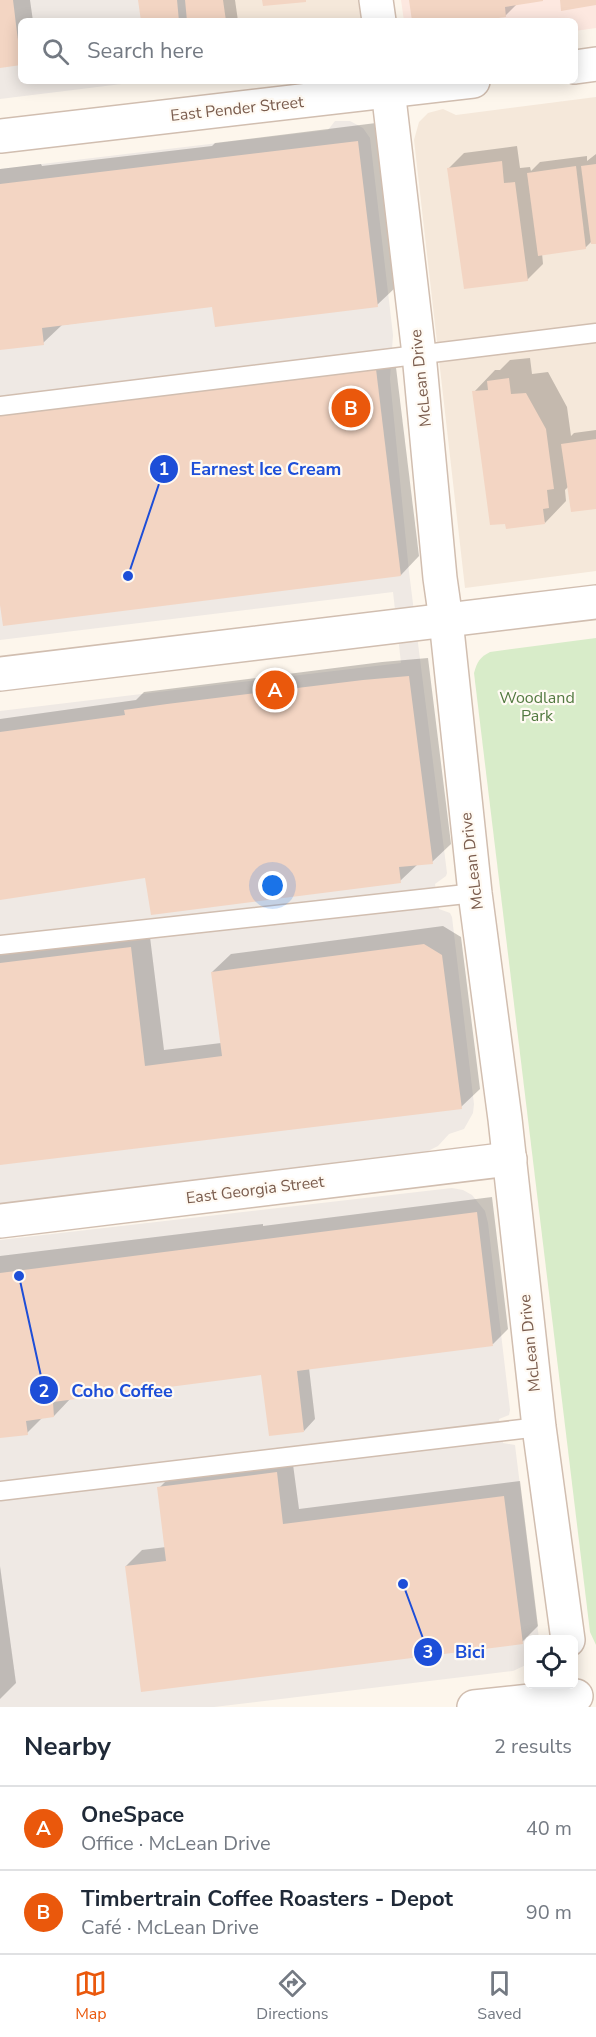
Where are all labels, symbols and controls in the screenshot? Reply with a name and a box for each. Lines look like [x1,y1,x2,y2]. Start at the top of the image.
search box [18,18,578,84]
icon: search [39,35,72,68]
text: Search here [87,36,204,66]
street label: East Pender Street [169,91,305,127]
street label: McLean Drive [405,328,437,428]
pin: B [332,386,370,430]
callout: Earnest Ice Cream [149,451,353,487]
text: 1 [159,457,169,481]
text: Earnest Ice Cream [191,457,341,481]
pin: A [256,668,294,712]
park label: Woodland Park [499,687,575,727]
street label: McLean Drive [455,811,489,911]
your location [258,871,287,900]
street label: East Georgia Street [185,1171,326,1209]
street label: McLean Drive [514,1293,546,1393]
callout: Coho Coffee [29,1372,185,1408]
text: 2 [39,1379,49,1403]
text: Coho Coffee [71,1379,173,1403]
callout: Bici [413,1634,497,1670]
map controls [524,1635,578,1689]
button: locate [524,1635,578,1689]
text: 3 [423,1640,433,1664]
text: Bici [455,1640,485,1664]
text: Nearby [24,1729,111,1764]
text: 2 results [494,1733,572,1760]
text: OneSpace [81,1800,184,1830]
text: A [36,1815,51,1842]
text: 40 m [526,1815,572,1842]
text: Office · McLean Drive [81,1830,271,1857]
text: Timbertrain Coffee Roasters - Depot [81,1884,453,1914]
text: B [37,1899,50,1926]
text: 90 m [526,1899,572,1926]
text: Café · McLean Drive [81,1914,259,1941]
tab: Map [74,1967,107,2025]
tab: Directions [256,1967,328,2025]
tab: Saved [477,1967,522,2025]

